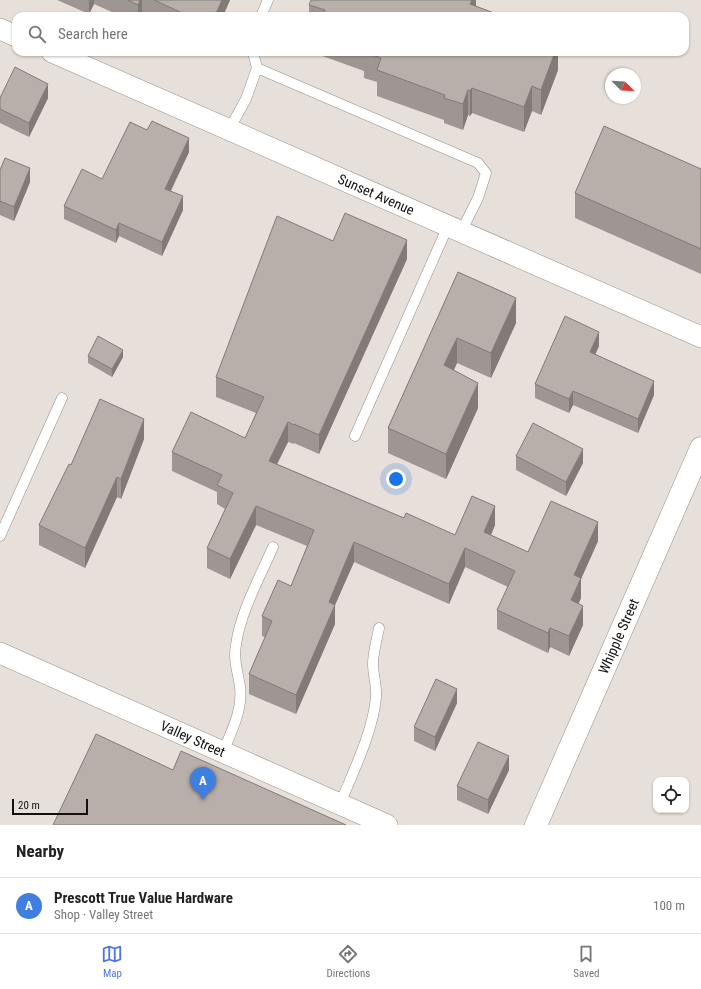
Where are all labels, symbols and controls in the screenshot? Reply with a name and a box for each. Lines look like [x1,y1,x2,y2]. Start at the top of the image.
search box [12,12,689,56]
icon: search [26,23,48,45]
text: Search here [58,25,128,43]
north arrow [605,68,641,104]
street label: Sunset Avenue [336,171,417,218]
your location [386,469,406,489]
street label: Whipple Street [595,596,642,676]
street label: Valley Street [158,717,228,760]
pin: A [190,767,216,800]
map controls [653,777,689,813]
button: locate [653,777,689,813]
scale bar [12,797,88,816]
text: 20 m [18,799,40,812]
text: Nearby [16,841,64,861]
text: Prescott True Value Hardware [54,889,233,907]
text: A [25,898,33,913]
text: 100 m [653,898,685,913]
text: Shop · Valley Street [54,907,153,922]
tab: Map [101,943,123,980]
tab: Directions [326,943,370,980]
tab: Saved [573,943,600,980]

